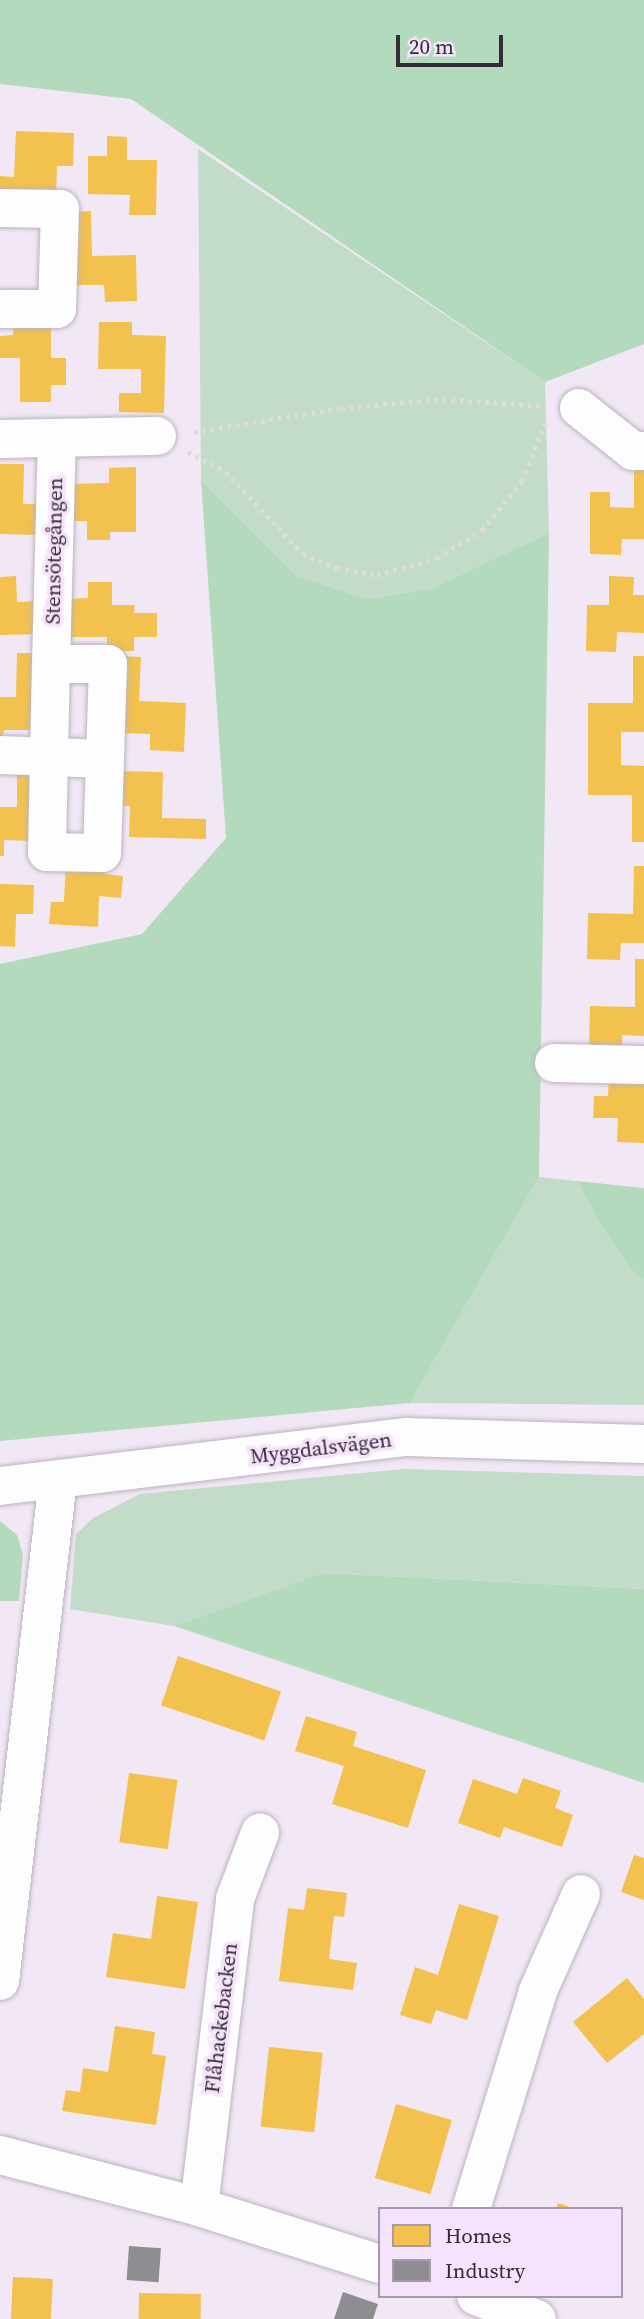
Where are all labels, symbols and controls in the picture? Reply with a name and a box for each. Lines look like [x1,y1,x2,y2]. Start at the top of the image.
scale bar [399,21,506,65]
text: 20 m [409,32,454,61]
street label: Stensötegången [40,477,68,625]
street label: Myggdalsvägen [249,1427,393,1469]
street label: Flåhackebacken [199,1941,243,2095]
legend [378,2207,623,2298]
text: Homes [445,2221,511,2250]
text: Industry [445,2256,525,2285]

